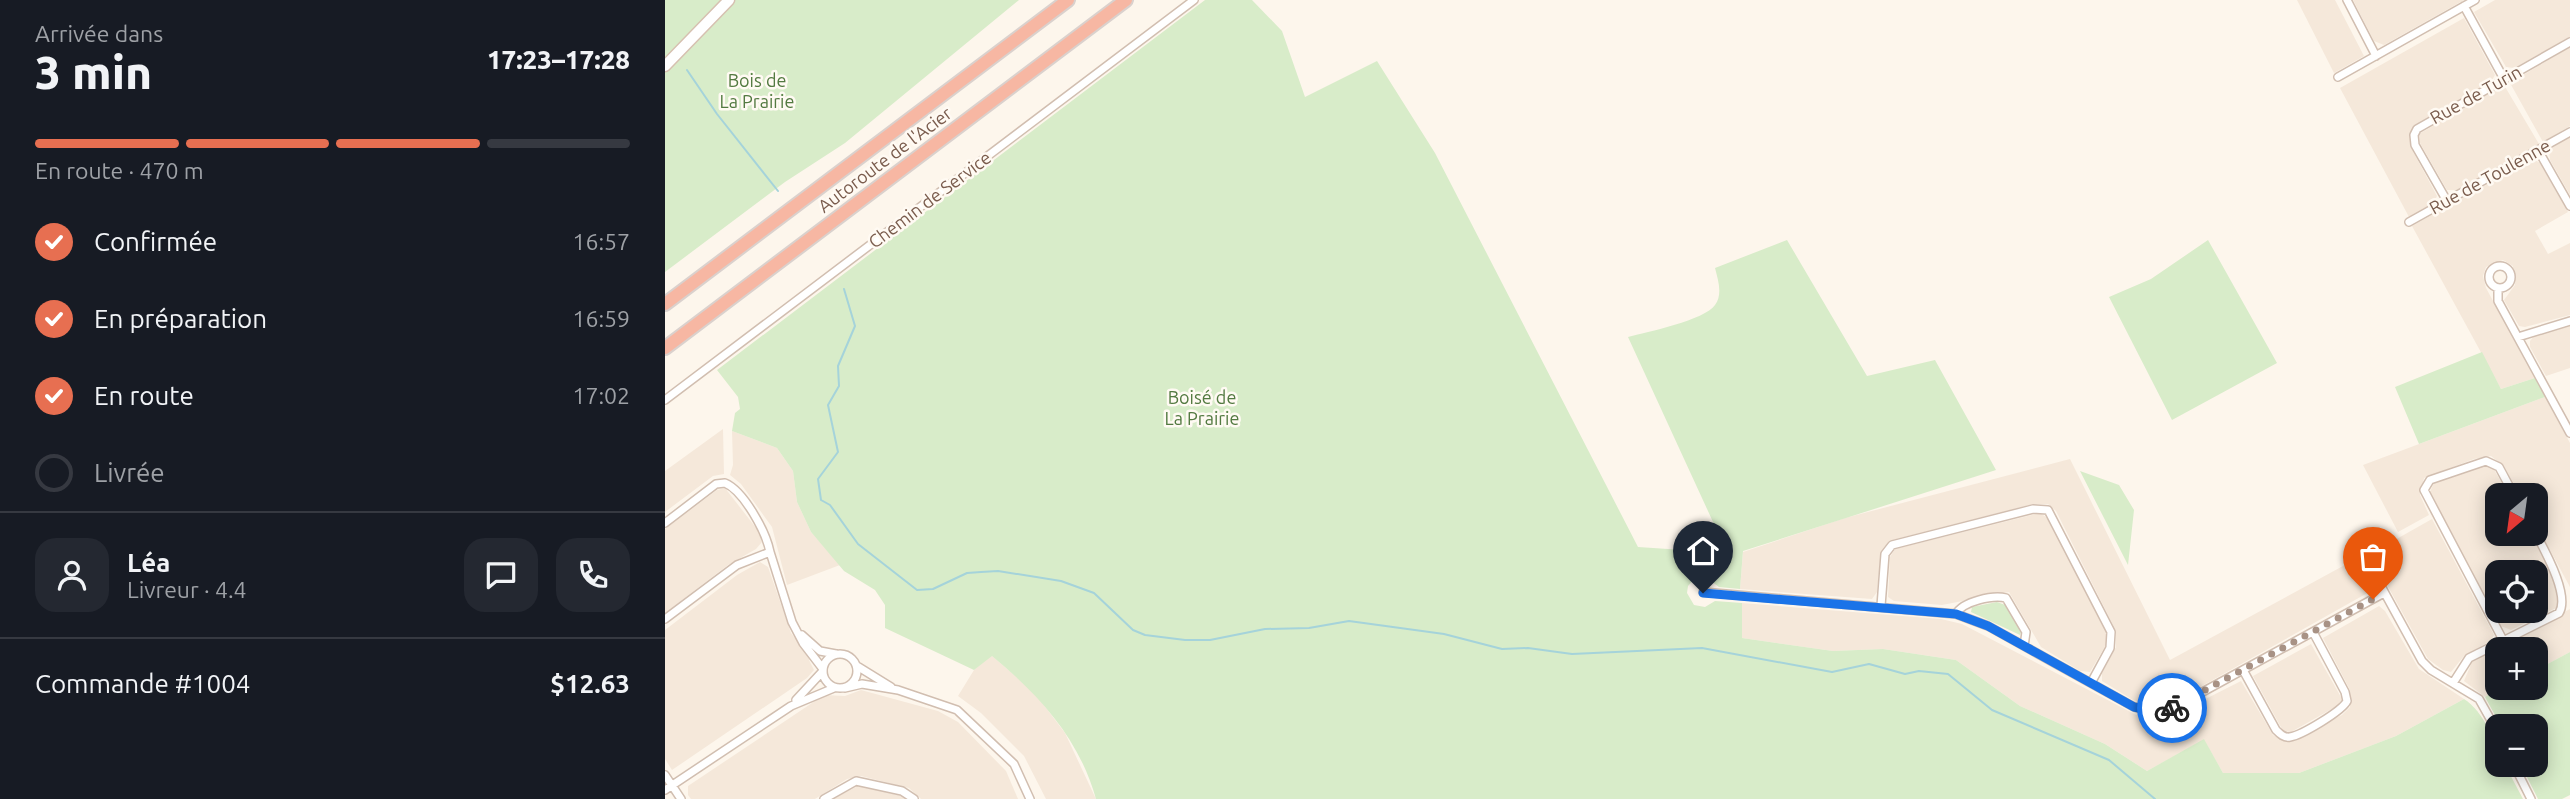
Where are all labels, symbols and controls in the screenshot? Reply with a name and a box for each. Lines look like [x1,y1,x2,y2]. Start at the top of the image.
text: Arrivée dans [35,21,163,46]
text: 17:23–17:28 [487,45,630,74]
text: 3 min [35,46,152,98]
street label: Rue de Turin [2426,61,2525,127]
park label: Bois de La Prairie [720,70,794,111]
street label: Autoroute de l'Acier [814,102,955,216]
street label: Rue de Toulenne [2426,135,2554,218]
street label: Chemin de Service [864,147,995,252]
text: En route · 470 m [35,158,204,183]
icon: check [35,223,73,261]
text: Confirmée [94,227,217,256]
text: 16:57 [572,229,630,254]
icon: check [35,300,73,338]
text: En préparation [94,304,267,333]
text: 16:59 [572,306,630,331]
icon: check [35,377,73,415]
text: En route [94,381,194,410]
text: 17:02 [572,383,630,408]
park label: Boisé de La Prairie [1165,387,1239,428]
text: Livrée [94,458,165,487]
north arrow [2485,483,2548,546]
map controls [2485,483,2548,777]
pin [1673,521,1733,593]
pin [2343,527,2403,599]
icon: home [1684,532,1722,570]
button: person [35,538,109,612]
button: chat [464,538,538,612]
button: phone [556,538,630,612]
icon: bag [2354,538,2392,576]
text: Léa [127,548,170,577]
button: locate [2485,560,2548,623]
text: Livreur · 4.4 [127,577,247,602]
button: + [2485,637,2548,700]
text: Commande #1004 [35,669,251,698]
text: $12.63 [550,669,630,698]
courier [2137,673,2207,743]
icon: bike [2153,689,2191,727]
button: − [2485,714,2548,777]

